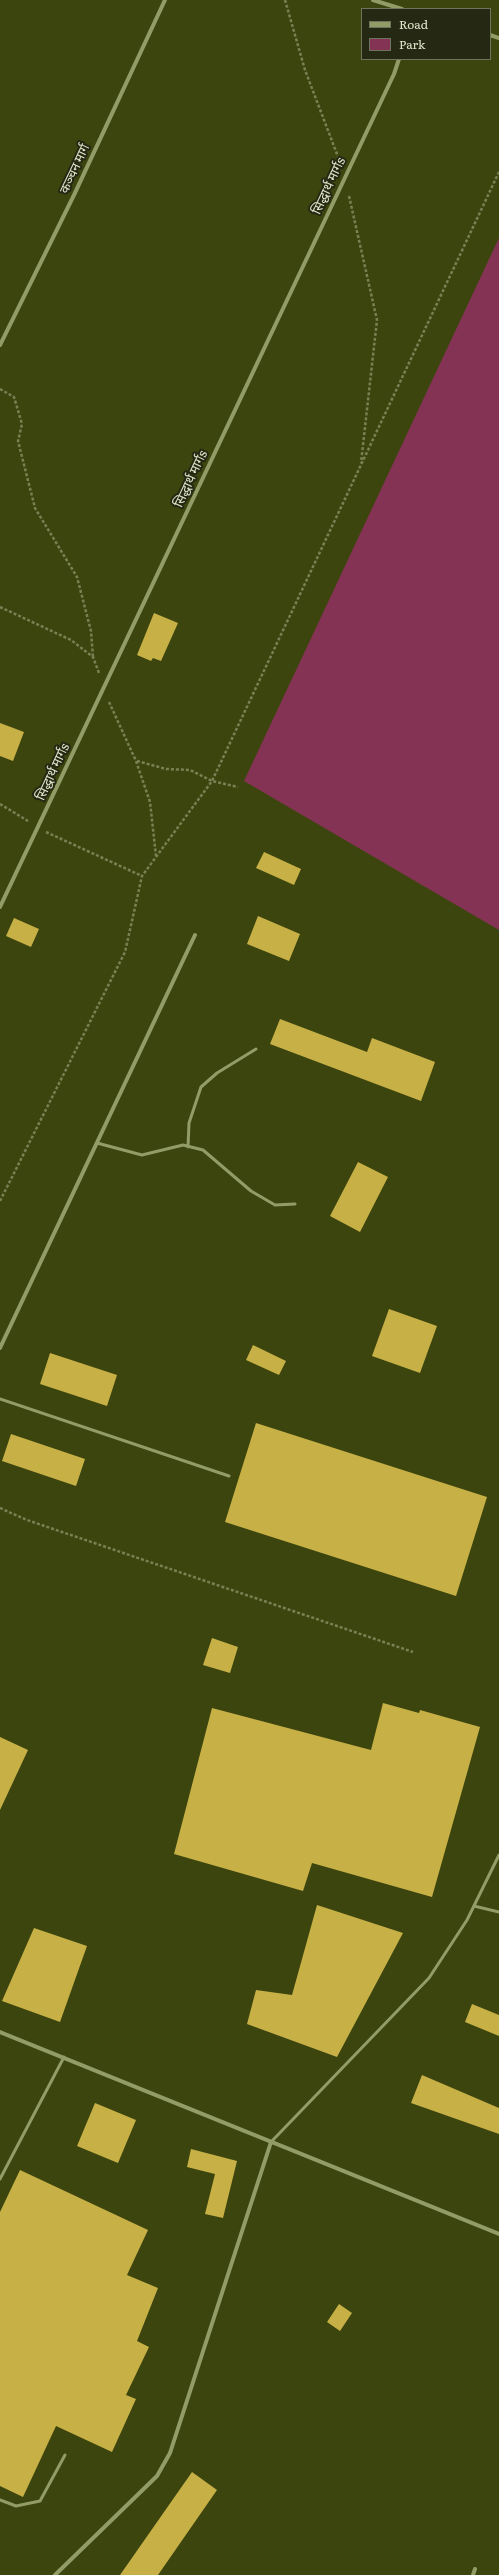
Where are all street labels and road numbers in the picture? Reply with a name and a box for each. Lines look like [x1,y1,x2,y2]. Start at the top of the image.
street label: कञ्चन मार्ग [57,142,93,196]
street label: सिद्धार्थ मार्गs [309,155,349,217]
street label: सिद्धार्थ मार्गs [171,448,211,510]
street label: सिद्धार्थ मार्गs [33,741,73,803]

